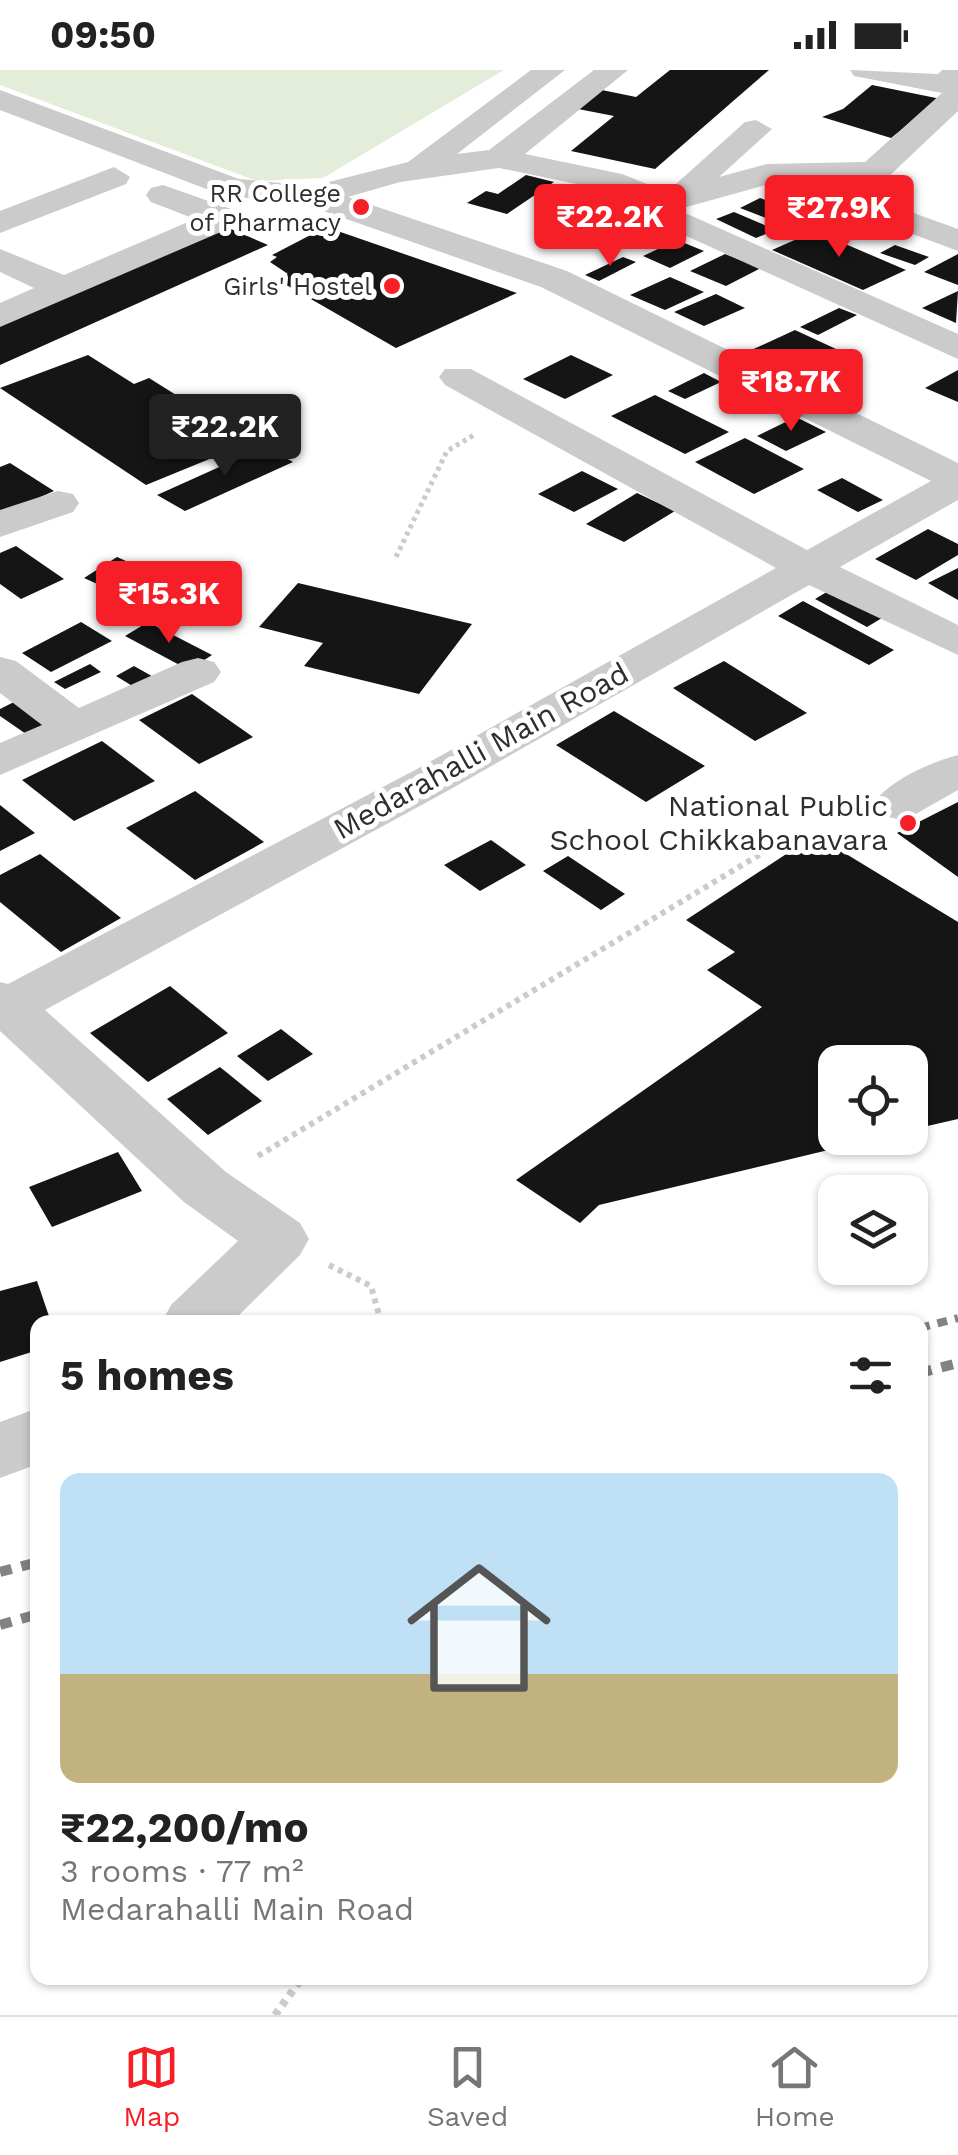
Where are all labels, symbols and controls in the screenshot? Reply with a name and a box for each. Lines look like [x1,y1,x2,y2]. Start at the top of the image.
text: 09:50 [50,13,156,57]
pin: ₹27.9K [758,175,920,260]
place label: RR College of Pharmacy [189,179,341,237]
pin: ₹22.2K [529,184,691,269]
text: ₹27.9K [787,188,891,226]
marker: RR College of Pharmacy [350,196,372,218]
text: ₹22.2K [556,197,664,235]
place label: Girls' Hostel [223,272,372,301]
marker: Girls' Hostel [381,275,403,297]
pin: ₹18.7K [710,349,872,434]
text: ₹18.7K [741,362,841,400]
pin: ₹22.2K [144,394,306,479]
text: ₹22.2K [171,407,279,445]
pin: ₹15.3K [88,561,250,646]
text: ₹15.3K [118,574,220,612]
street label: Medarahalli Main Road [327,655,634,846]
place label: National Public School Chikkabanavara [549,788,888,857]
marker: National Public School Chikkabanavara [897,812,919,834]
map controls [818,1045,928,1285]
button: locate [818,1045,928,1155]
button: layers [818,1175,928,1285]
icon: filters [843,1348,898,1403]
text: 5 homes [60,1351,234,1400]
icon: home [389,1538,569,1718]
text: ₹22,200/mo [60,1803,309,1852]
text: 3 rooms · 77 m² [60,1852,304,1890]
text: Medarahalli Main Road [60,1890,414,1928]
tab: Map [123,2040,180,2133]
tab: Saved [427,2040,508,2133]
tab: Home [755,2040,835,2133]

